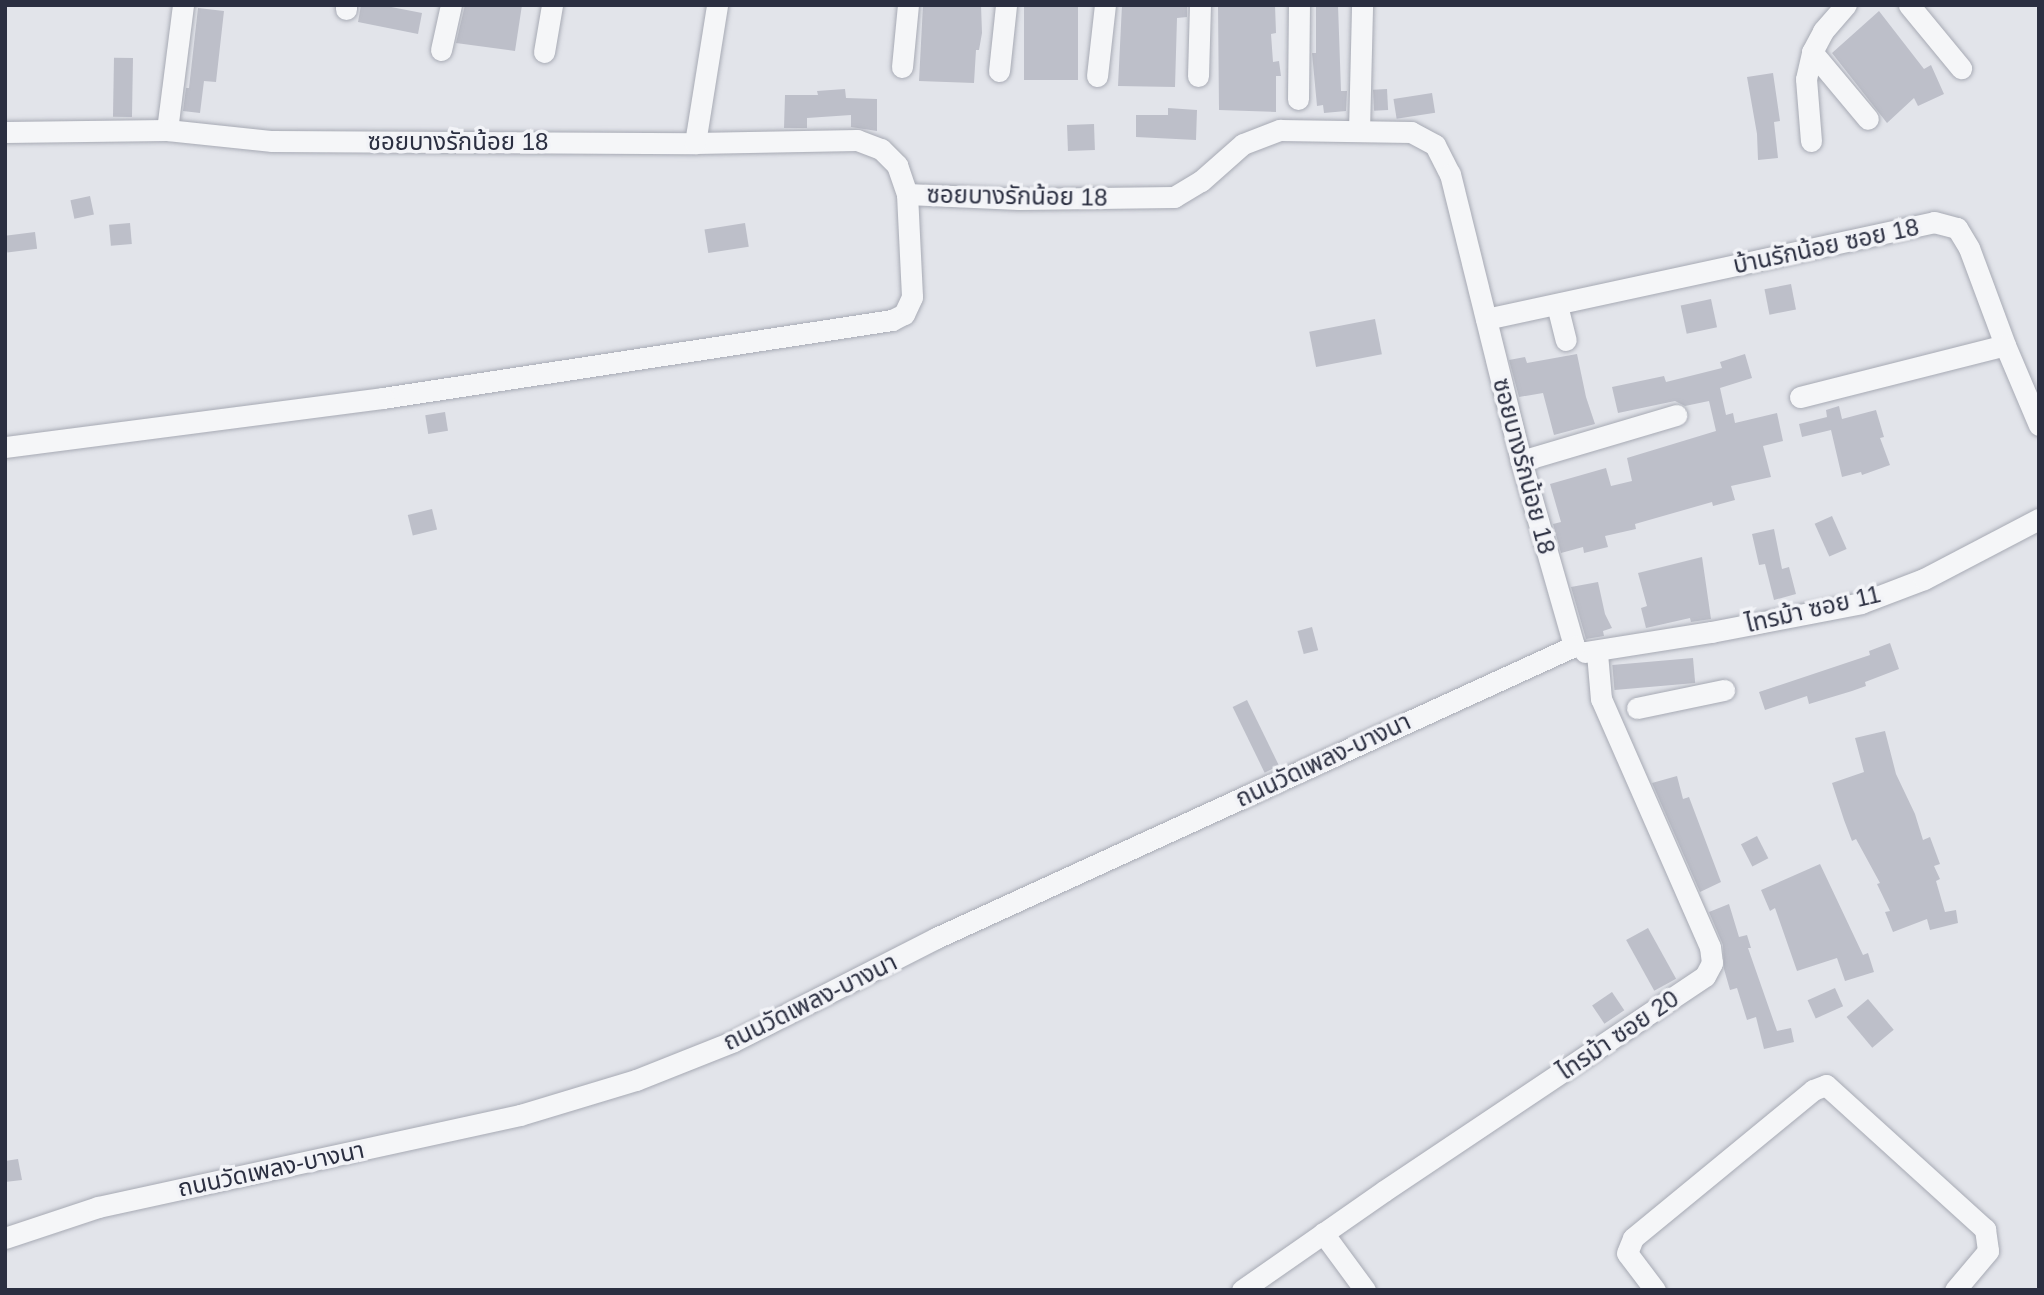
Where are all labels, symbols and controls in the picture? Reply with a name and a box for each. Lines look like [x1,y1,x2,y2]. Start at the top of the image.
street label: ซอยบางรักน้อย 18 [368,128,548,156]
street label: ซอยบางรักน้อย 18 [926,180,1108,212]
street label: บ้านรักน้อย ซอย 18 [1730,212,1922,280]
street label: ซอยบางรักน้อย 18 [1487,375,1561,557]
street label: ไทรม้า ซอย 11 [1743,579,1883,639]
street label: ถนนวัดเพลง-บางนา [1231,707,1415,813]
street label: ถนนวัดเพลง-บางนา [718,947,902,1057]
street label: ไทรม้า ซอย 20 [1552,984,1684,1086]
street label: ถนนวัดเพลง-บางนา [175,1135,367,1203]

